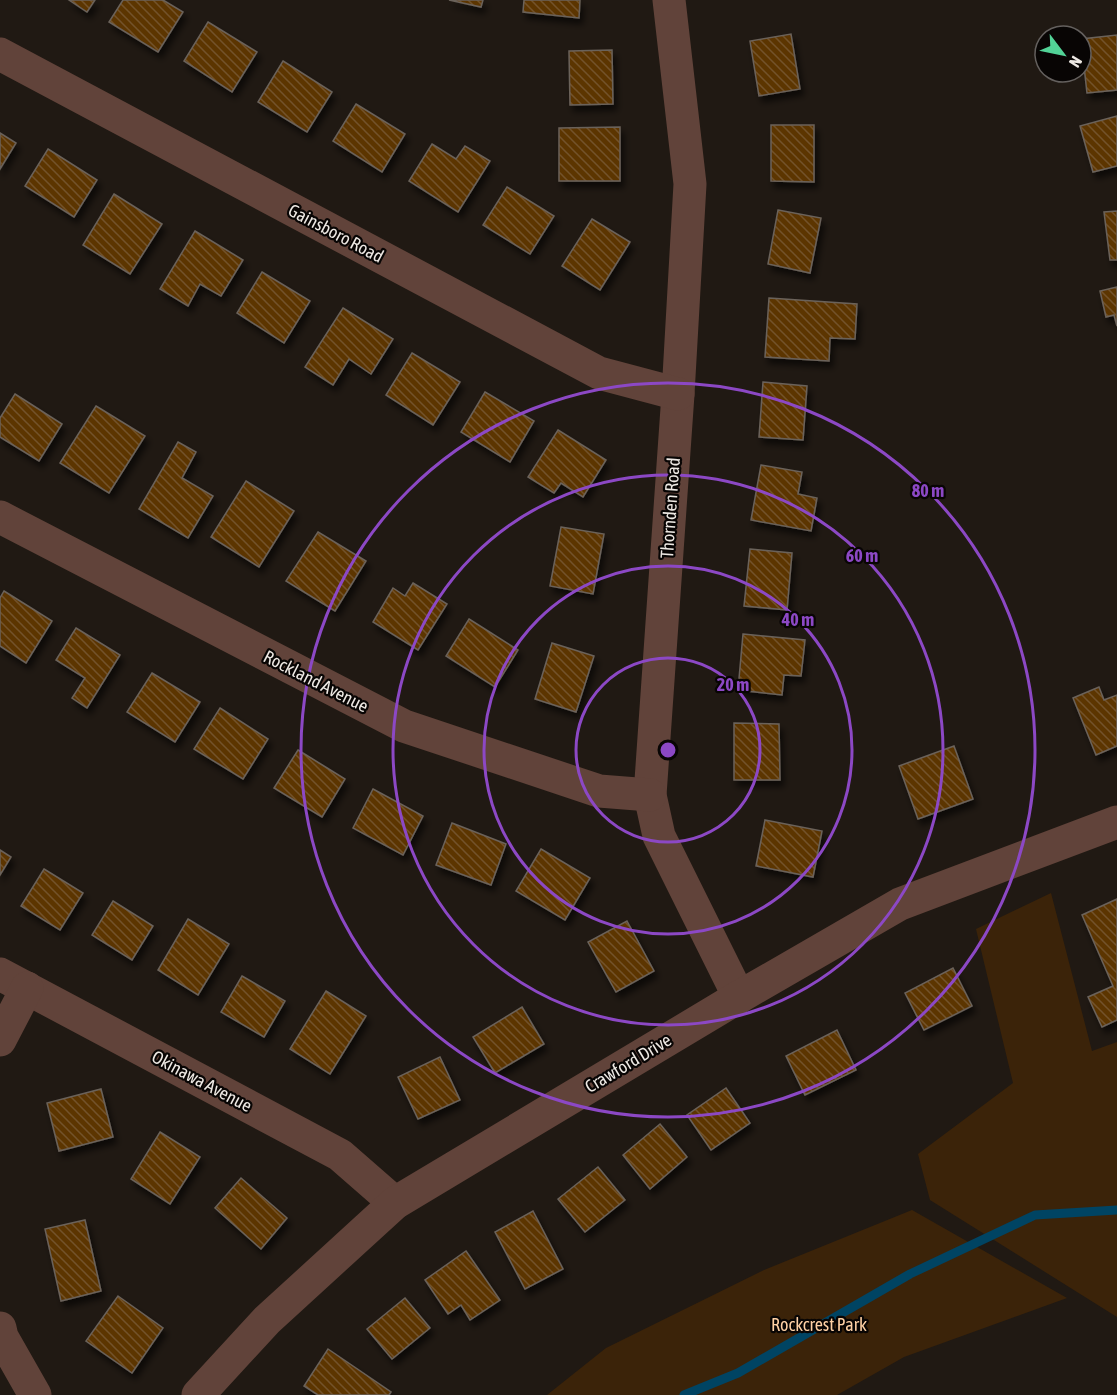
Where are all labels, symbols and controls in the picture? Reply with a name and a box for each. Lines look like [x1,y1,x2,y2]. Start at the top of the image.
north arrow [1033,24,1093,84]
text: N [1066,53,1086,71]
street label: Gainsboro Road [285,199,387,267]
street label: Thornden Road [656,457,684,559]
text: 80 m [912,480,944,501]
text: 60 m [846,545,878,566]
text: 40 m [781,609,814,630]
street label: Rockland Avenue [260,646,372,716]
text: 20 m [717,674,749,695]
centre of rings [658,740,678,760]
street label: Crawford Drive [581,1029,675,1097]
street label: Okinawa Avenue [148,1046,256,1116]
park label: Rockcrest Park [771,1314,867,1335]

